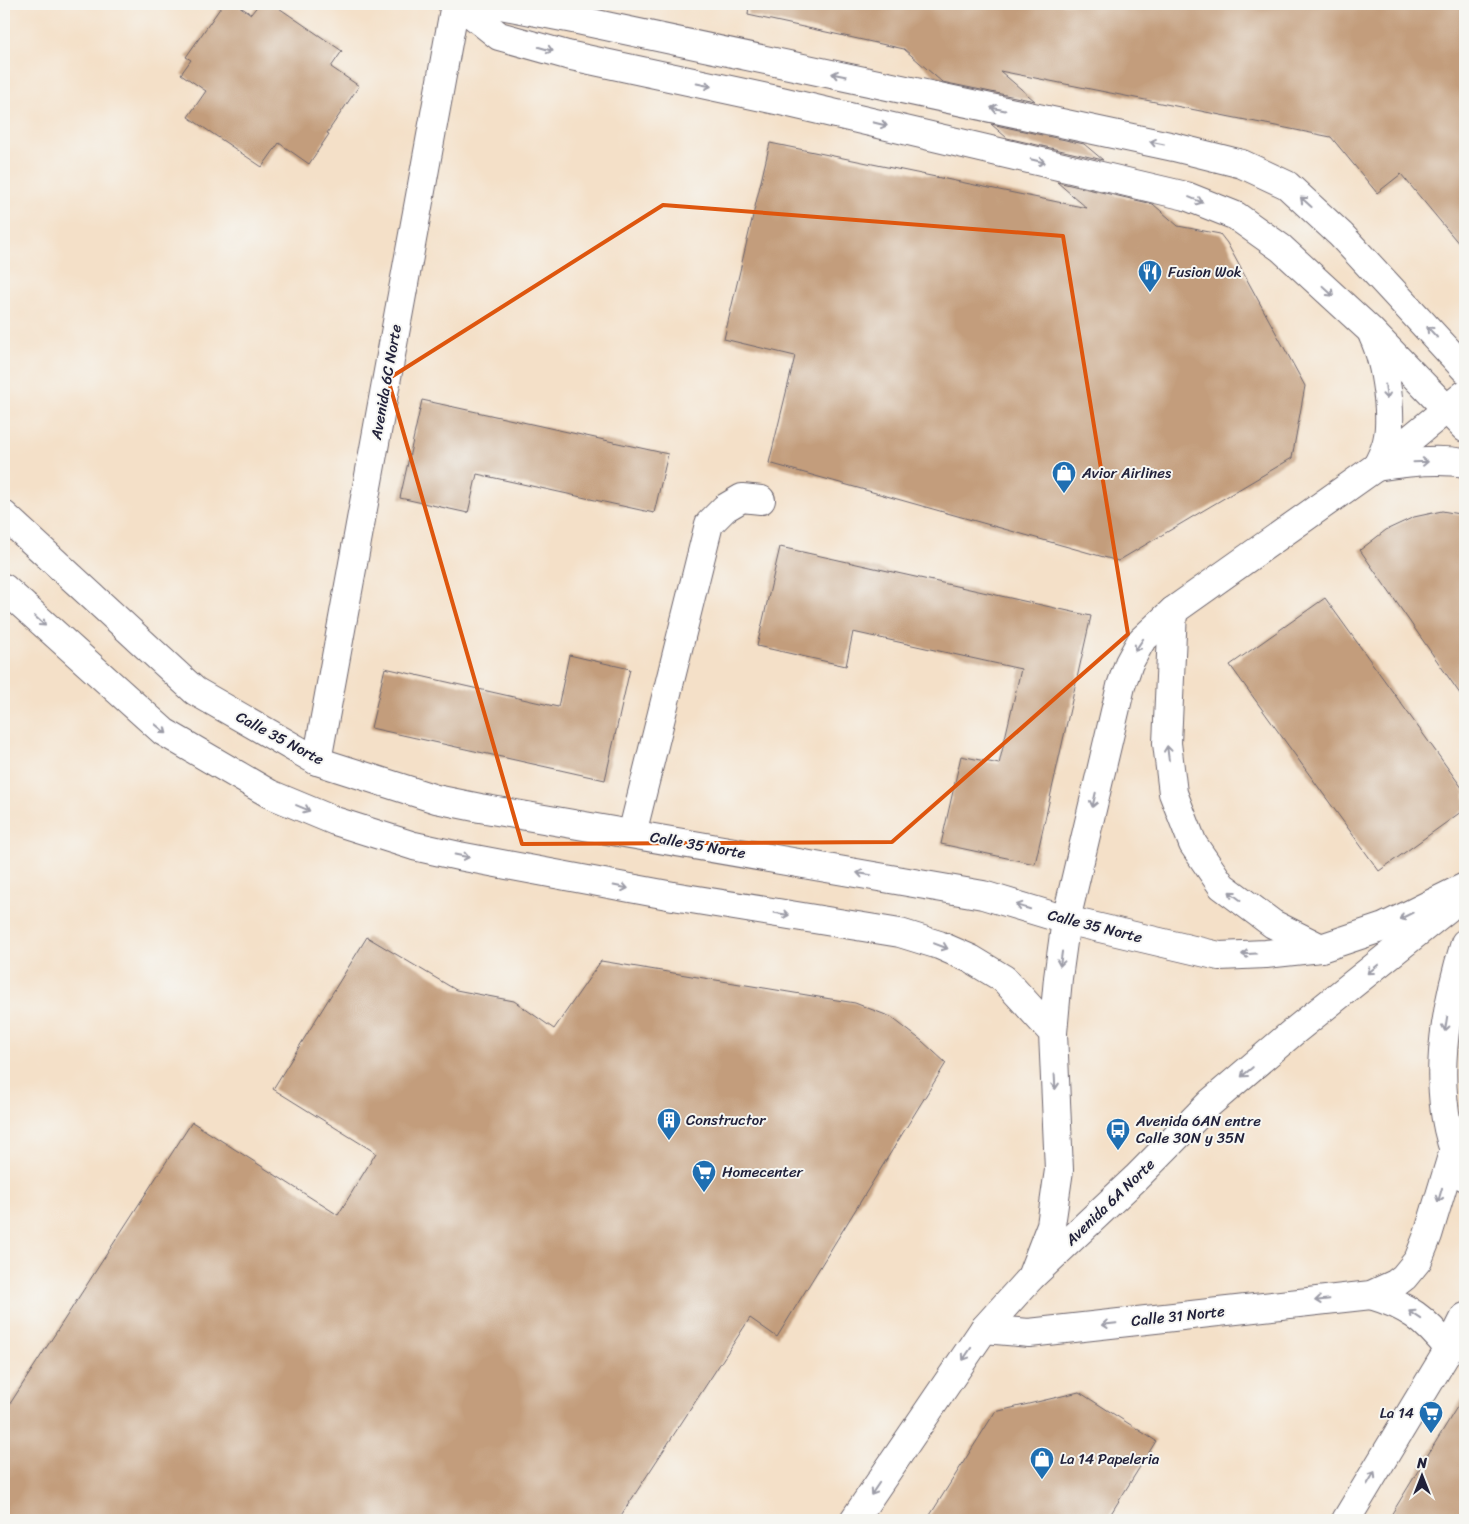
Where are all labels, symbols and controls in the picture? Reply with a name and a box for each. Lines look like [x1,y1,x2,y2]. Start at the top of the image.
one-way arrow [537,44,553,54]
one-way arrow [831,70,847,80]
one-way arrow [696,80,712,90]
one-way arrow [990,104,1006,114]
one-way arrow [871,120,887,129]
one-way arrow [1149,138,1165,148]
one-way arrow [1030,157,1046,166]
one-way arrow [1188,196,1203,205]
one-way arrow [1299,196,1312,208]
restaurant icon: Fusion Wok [1137,259,1163,293]
place label: Fusion Wok [1168,259,1242,285]
one-way arrow [1321,285,1334,297]
street label: Avenida 6C Norte [363,322,409,443]
one-way arrow [1426,326,1437,339]
one-way arrow [1382,384,1391,400]
one-way arrow [1412,457,1428,467]
shop icon: Avior Airlines [1051,460,1077,494]
place label: Avior Airlines [1081,460,1172,486]
one-way arrow [34,615,47,626]
one-way arrow [1134,638,1144,652]
street label: Calle 35 Norte [231,704,329,772]
one-way arrow [154,723,167,734]
one-way arrow [1163,745,1173,761]
one-way arrow [1088,792,1098,808]
one-way arrow [295,803,310,813]
street label: Calle 35 Norte [648,824,748,866]
one-way arrow [453,852,469,862]
one-way arrow [856,869,872,879]
one-way arrow [613,882,629,892]
one-way arrow [1229,890,1242,901]
one-way arrow [1015,901,1031,911]
street label: Calle 35 Norte [1045,902,1145,950]
one-way arrow [773,910,789,920]
one-way arrow [1399,912,1414,922]
one-way arrow [932,942,948,951]
one-way arrow [1242,950,1258,959]
one-way arrow [1055,951,1065,967]
one-way arrow [1367,963,1380,974]
one-way arrow [1440,1016,1450,1032]
one-way arrow [1241,1066,1254,1077]
one-way arrow [1050,1074,1060,1090]
building icon: Constructor [656,1107,682,1141]
place label: Constructor [686,1107,766,1133]
place label: Avenida 6AN entre Calle 30N y 35N [1135,1108,1261,1151]
bus stop icon: Avenida 6AN entre Calle 30N y 35N [1105,1117,1131,1151]
street label: Avenida 6A Norte [1058,1152,1161,1253]
supermarket icon: Homecenter [691,1159,717,1193]
place label: Homecenter [722,1159,804,1185]
one-way arrow [1435,1187,1445,1203]
one-way arrow [1315,1295,1331,1305]
street label: Calle 31 Norte [1130,1298,1226,1334]
one-way arrow [1408,1309,1422,1320]
one-way arrow [1101,1319,1117,1329]
one-way arrow [962,1347,972,1361]
place label: La 14 [1380,1400,1414,1426]
supermarket icon: La 14 [1418,1400,1444,1434]
shop icon: La 14 Papeleria [1029,1446,1055,1480]
place label: La 14 Papeleria [1060,1446,1160,1472]
text: N [1416,1451,1427,1476]
north arrow [1396,1452,1446,1502]
one-way arrow [1366,1472,1376,1486]
one-way arrow [870,1481,880,1495]

